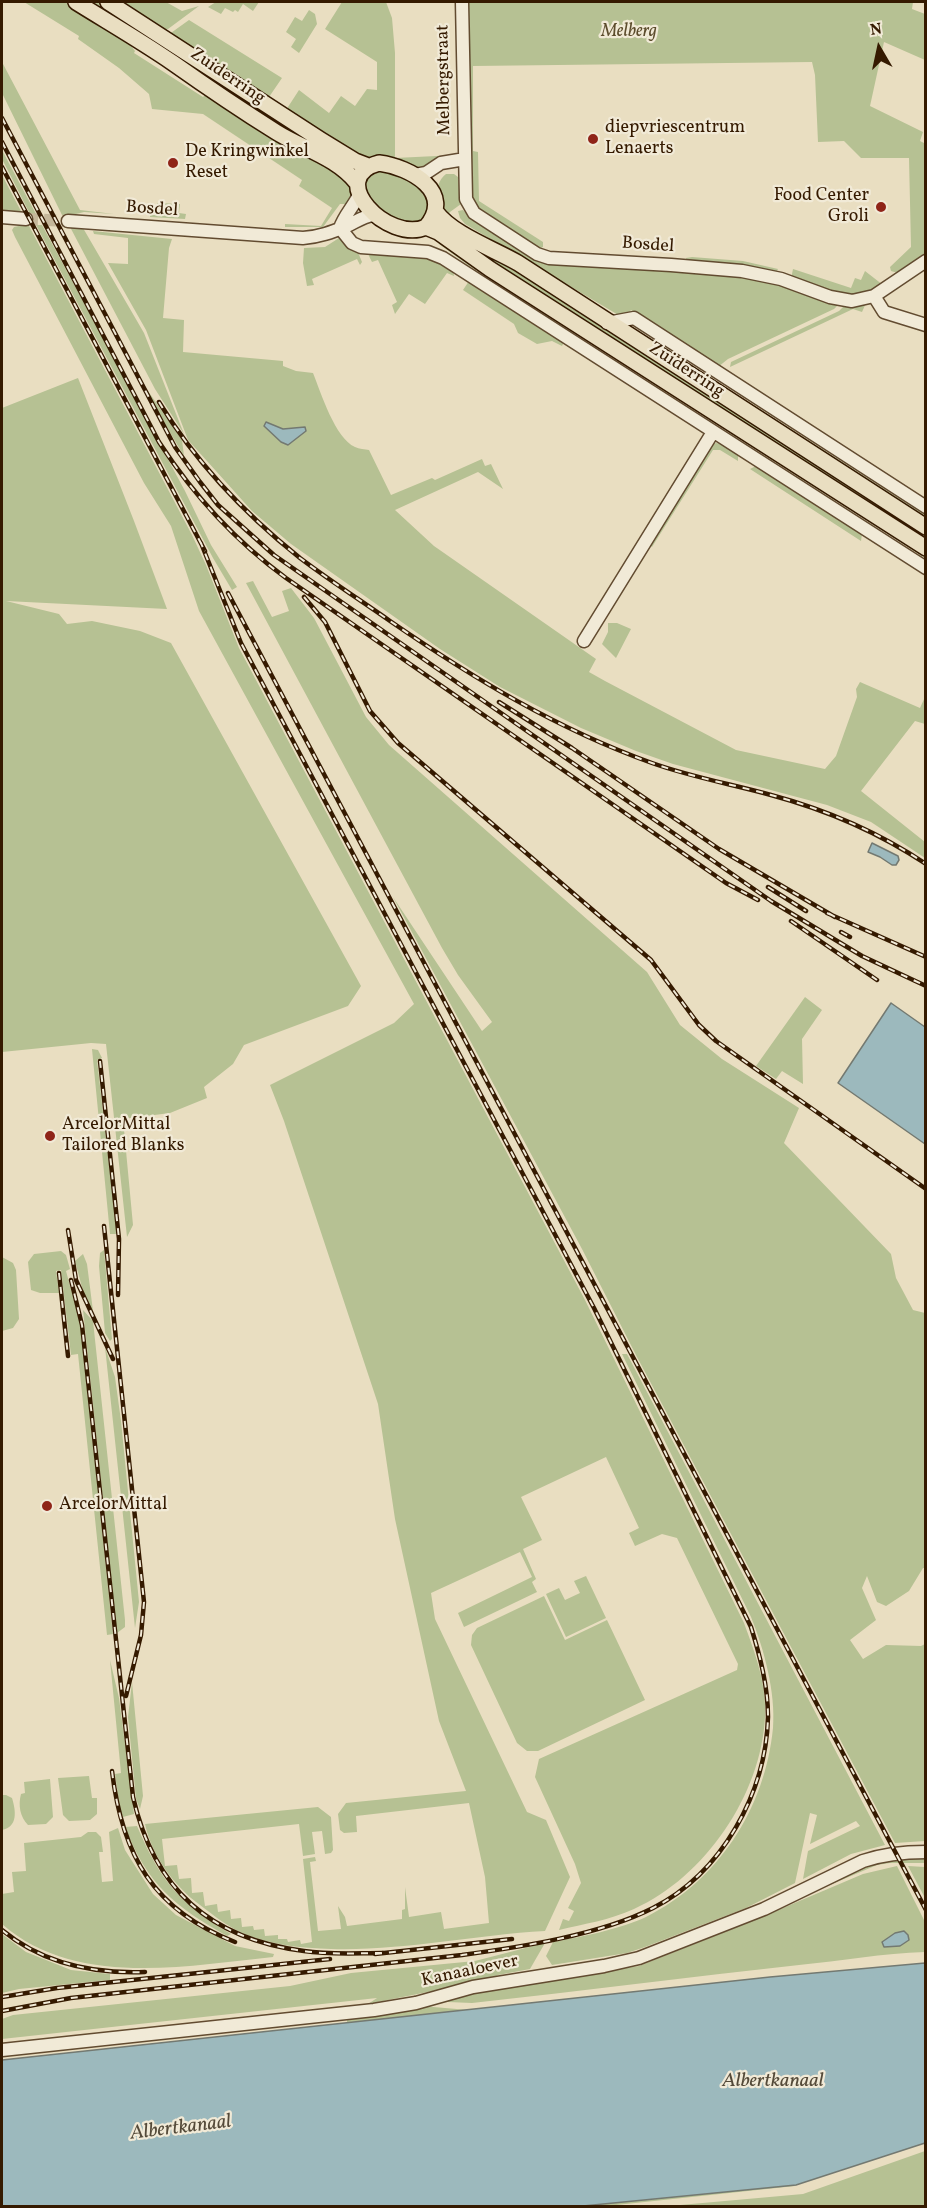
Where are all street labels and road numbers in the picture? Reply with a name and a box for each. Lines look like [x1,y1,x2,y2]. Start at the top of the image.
street label: Melbergstraat [433,24,457,136]
street label: Zuiderring [185,44,269,110]
street label: Bosdel [125,197,179,223]
street label: Bosdel [621,233,675,259]
street label: Zuiderring [644,339,728,403]
street label: Kanaaloever [420,1951,520,1993]

